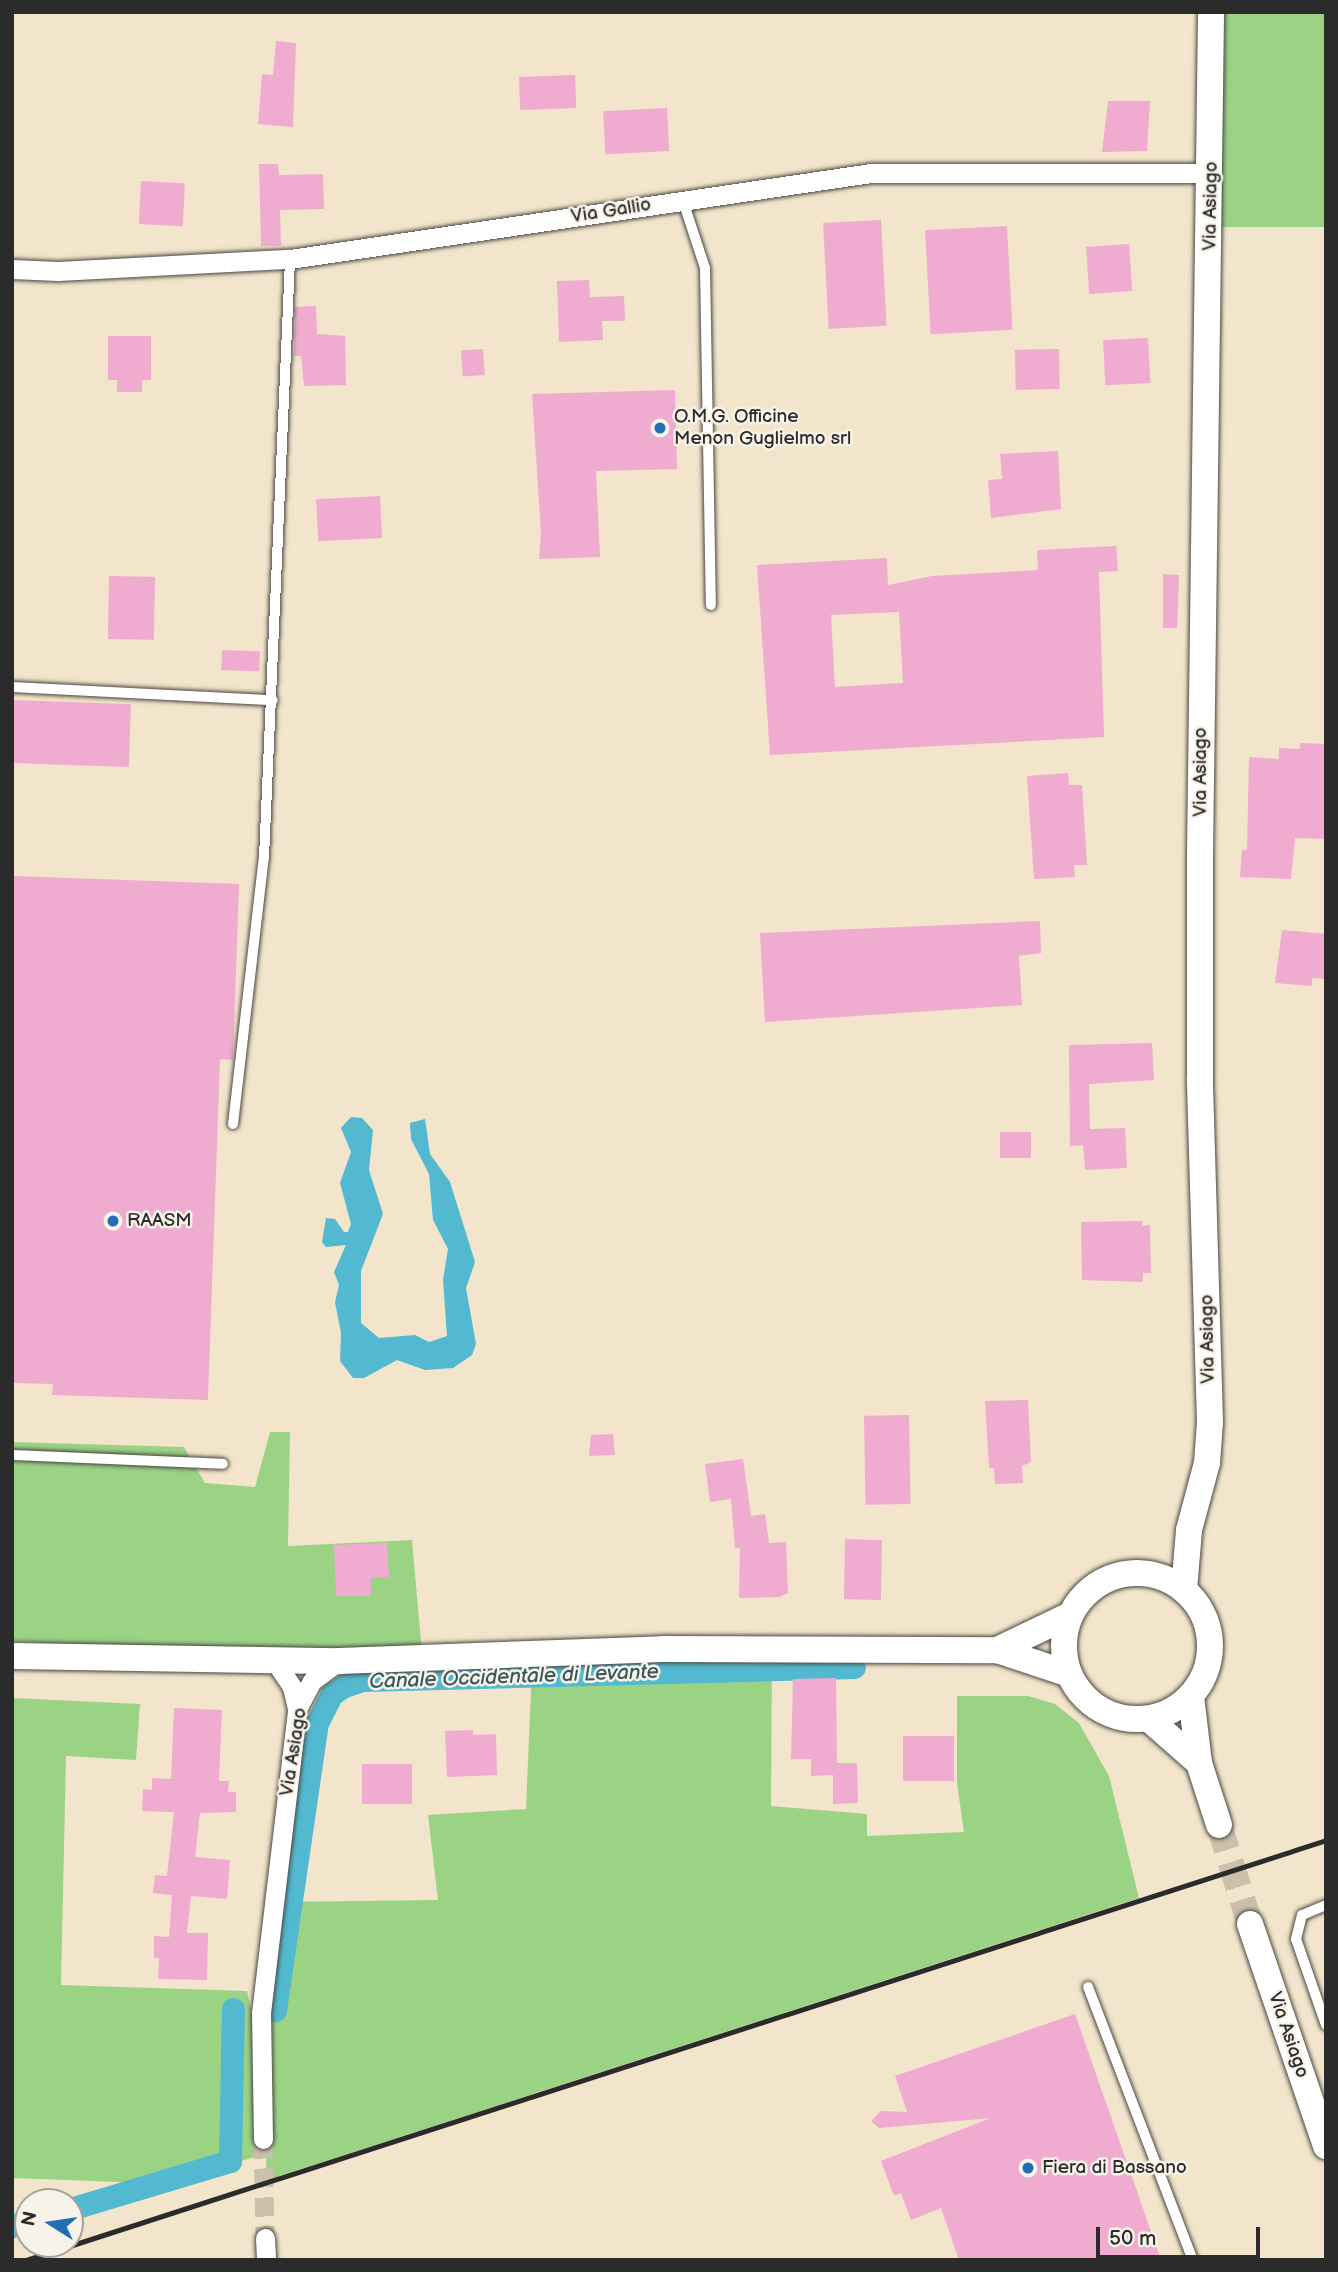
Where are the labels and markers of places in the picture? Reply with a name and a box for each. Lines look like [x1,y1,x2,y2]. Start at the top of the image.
place label: O.M.G. Officine Menon Guglielmo srl [674,406,851,450]
marker: O.M.G. Officine Menon Guglielmo srl [652,420,668,436]
place label: RAASM [127,1210,192,1232]
marker: RAASM [105,1213,121,1229]
place label: Fiera di Bassano [1042,2157,1187,2179]
marker: Fiera di Bassano [1020,2160,1036,2176]

